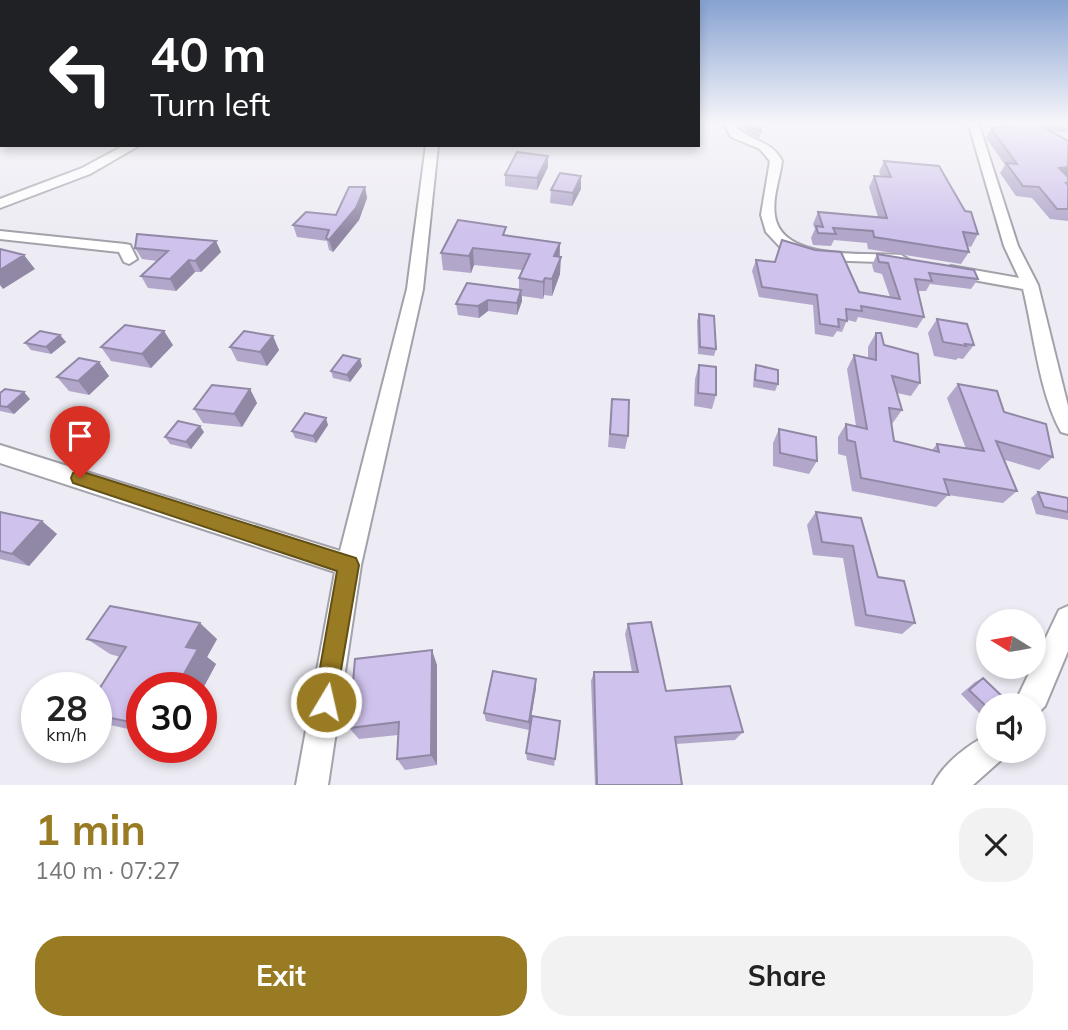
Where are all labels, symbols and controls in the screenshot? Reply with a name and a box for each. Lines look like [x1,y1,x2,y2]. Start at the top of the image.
text: 40 m [150,23,266,84]
icon: left [35,28,126,119]
text: Turn left [150,84,270,124]
pin [50,406,110,478]
icon: arrive [61,417,99,455]
north arrow [976,609,1046,679]
map controls [976,609,1046,763]
position arrow [289,665,363,739]
speed limit sign: 30 [126,672,217,763]
text: 28 [45,686,88,730]
button: sound [976,693,1046,763]
text: km/h [46,723,87,746]
text: 1 min [35,803,146,856]
button: close [959,808,1033,882]
text: 140 m · 07:27 [35,856,180,885]
button: Exit [35,936,527,1016]
button: Share [541,936,1033,1016]

